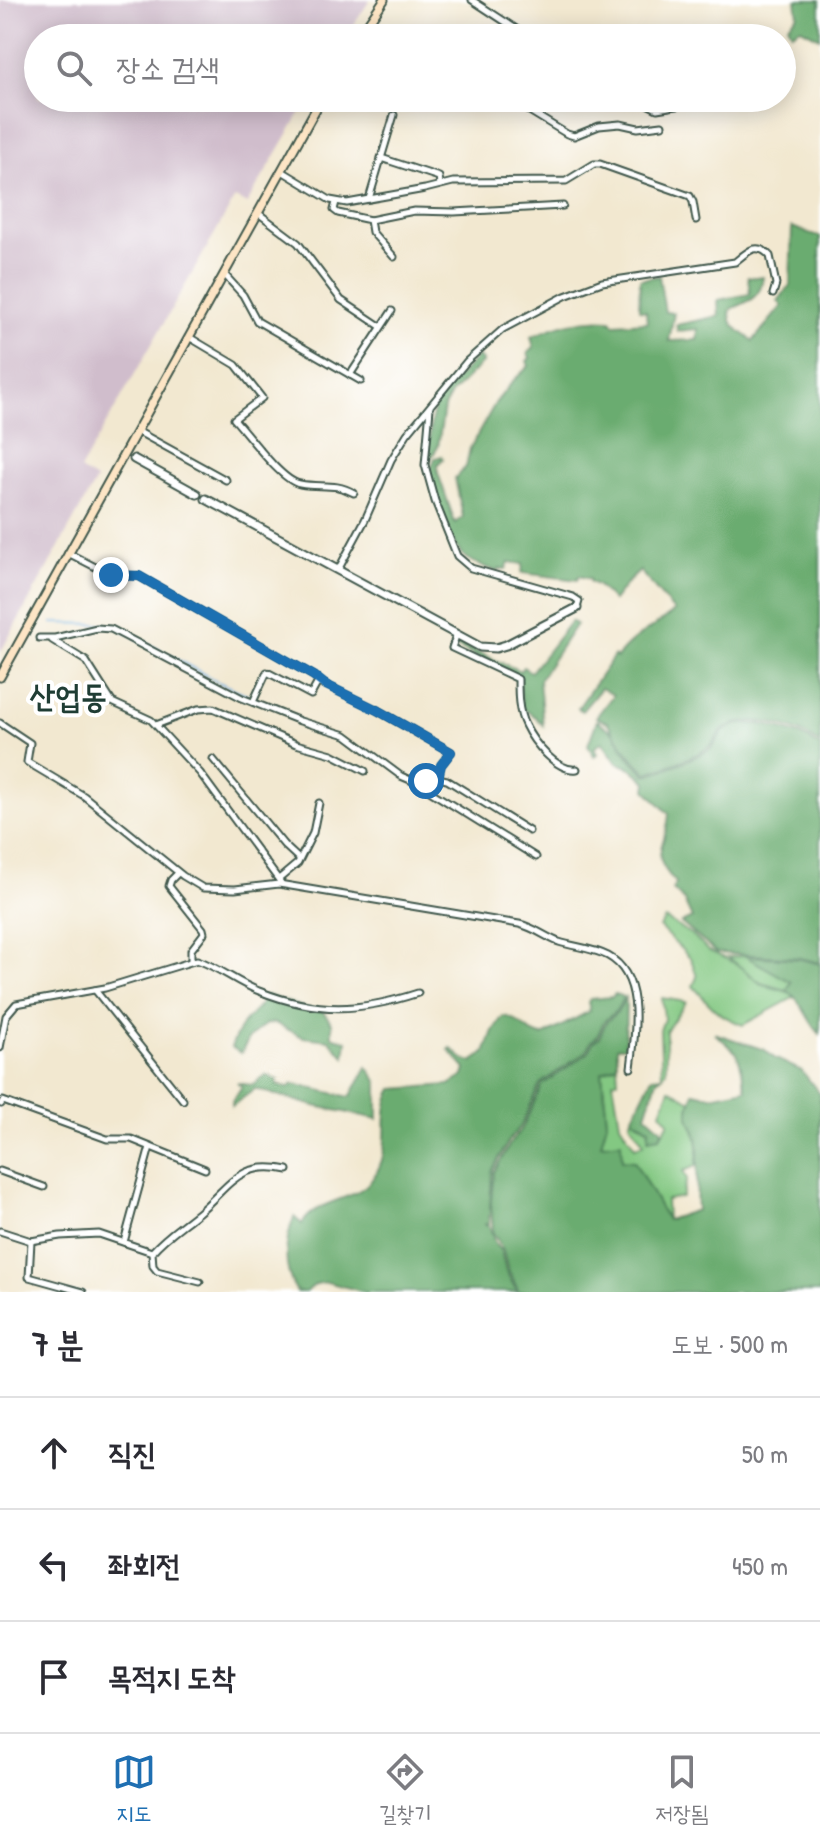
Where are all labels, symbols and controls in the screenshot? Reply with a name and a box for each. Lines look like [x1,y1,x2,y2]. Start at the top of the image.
search box [24,24,796,112]
icon: search [52,46,96,90]
text: 장소 검색 [116,48,219,88]
route end [93,557,129,593]
district label: 산업동 [29,674,107,717]
route start [408,763,444,799]
text: 7 분 [32,1321,84,1367]
text: 도보 · 500 m [671,1326,788,1361]
icon: ahead [32,1431,76,1475]
text: 직진 [108,1433,156,1473]
text: 50 m [742,1436,788,1471]
icon: left [32,1543,76,1587]
text: 좌회전 [108,1545,180,1585]
text: 450 m [732,1548,788,1583]
icon: arrive [32,1655,76,1699]
text: 목적지 도착 [108,1657,236,1697]
tab: 지도 [112,1750,156,1828]
tab: 길찾기 [379,1750,432,1828]
tab: 저장됨 [655,1750,708,1828]

